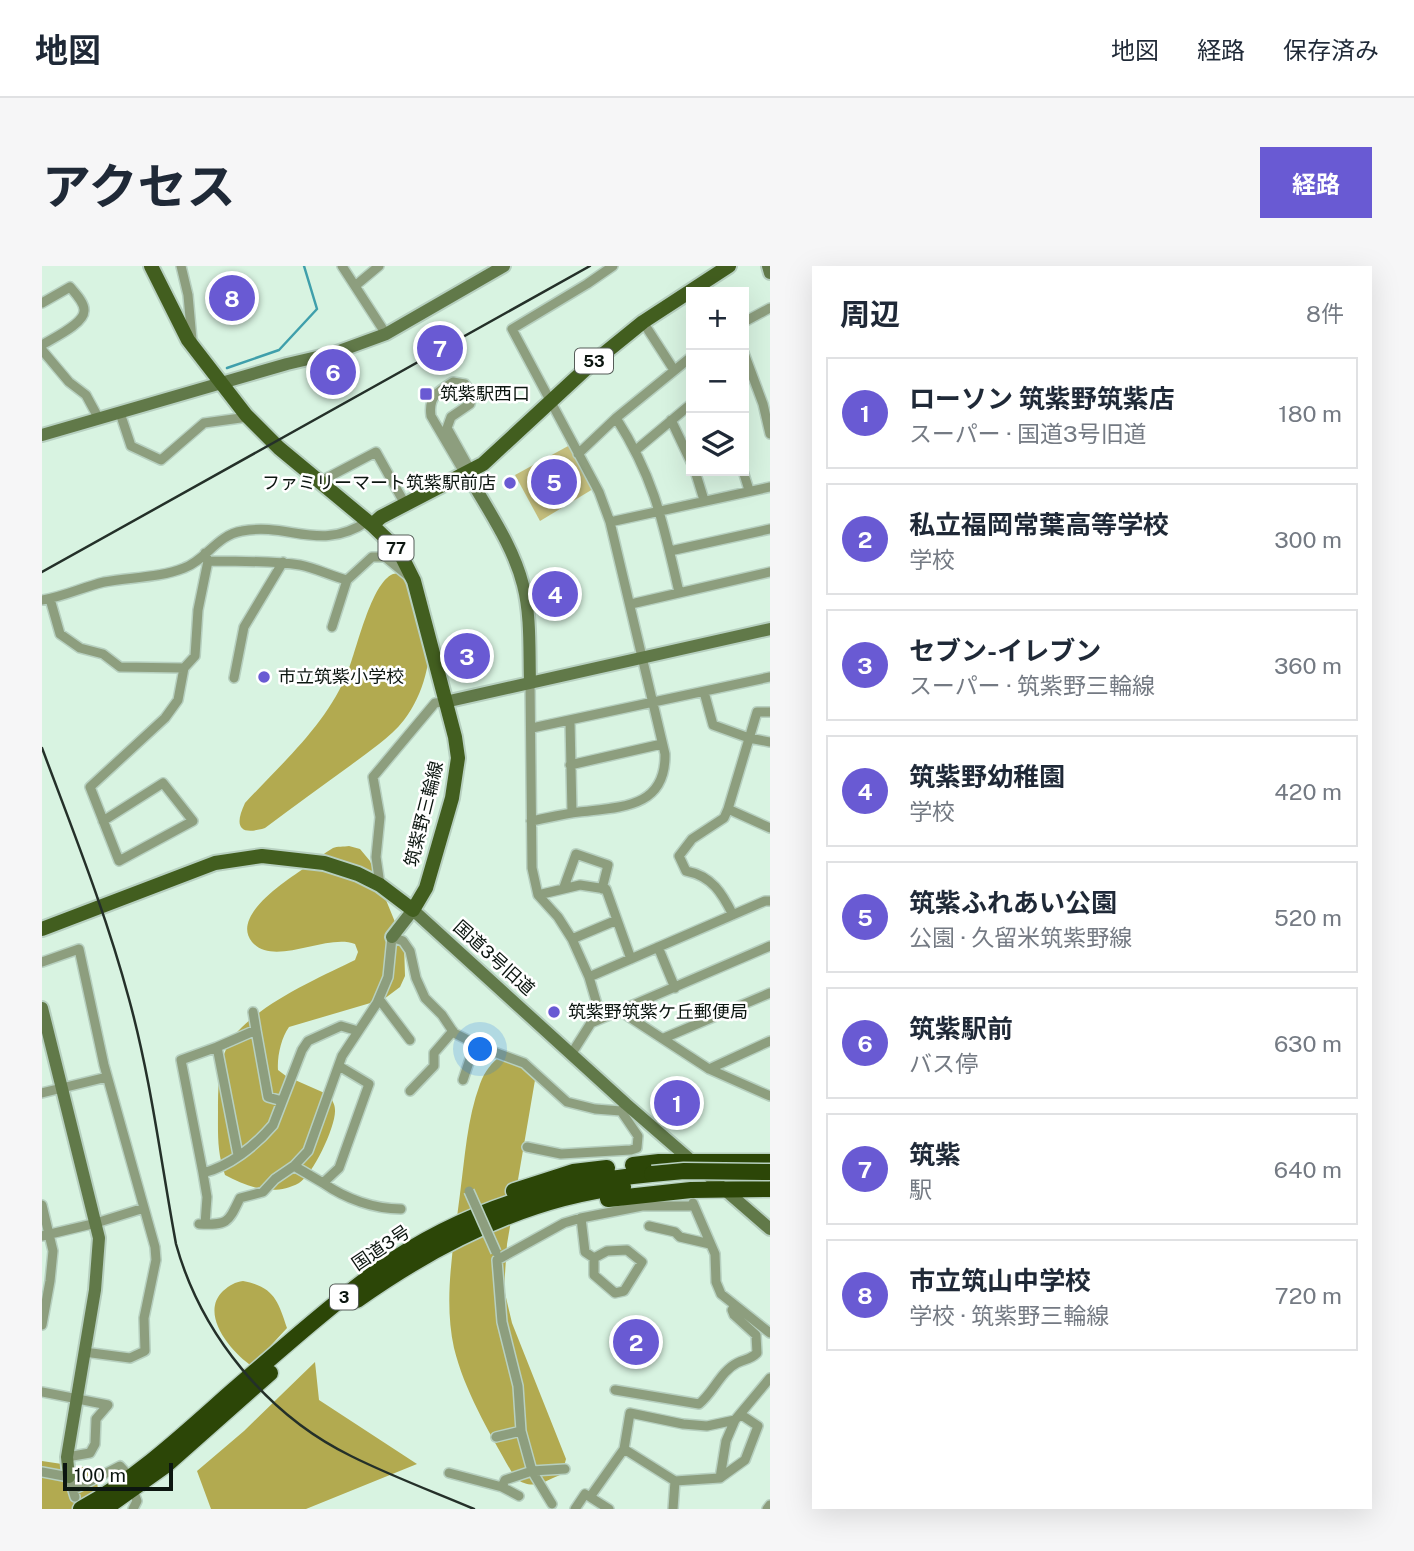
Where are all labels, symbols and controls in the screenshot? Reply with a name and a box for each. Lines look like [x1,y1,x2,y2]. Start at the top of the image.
text: 地図 [35,31,101,69]
text: 地図 [1111,36,1159,64]
text: 経路 [1197,36,1245,64]
text: 保存済み [1283,36,1379,64]
button: 経路 [1260,147,1372,218]
text: アクセス [42,157,236,215]
pin: 8 [209,272,255,324]
map controls [686,287,749,476]
button: + [686,287,749,350]
text: 周辺 [840,296,900,332]
text: 8件 [1306,300,1344,327]
pin: 7 [417,322,463,374]
pin: 6 [310,346,356,398]
road number: 53 [575,348,613,374]
button: − [686,350,749,413]
place label: 筑紫駅西口 [440,383,530,404]
text: ローソン 筑紫野筑紫店 [909,383,1175,414]
marker: 筑紫駅西口 [418,386,434,402]
text: 1 [860,400,870,427]
text: 180 m [1278,400,1342,427]
button: layers [686,413,749,476]
text: スーパー · 国道3号旧道 [909,420,1147,447]
pin: 5 [531,456,577,508]
place label: ファミリーマート筑紫駅前店 [262,472,496,493]
marker: ファミリーマート筑紫駅前店 [502,475,518,491]
text: 私立福岡常葉高等学校 [909,509,1169,540]
text: 2 [858,526,872,553]
text: 300 m [1274,526,1342,553]
road number: 77 [378,536,414,560]
text: 学校 [909,546,955,573]
pin: 4 [532,568,578,620]
pin: 3 [444,630,490,682]
text: セブン-イレブン [909,635,1101,666]
text: 3 [857,652,873,679]
text: 360 m [1274,652,1342,679]
place label: 市立筑紫小学校 [278,666,404,687]
marker: 市立筑紫小学校 [256,669,272,685]
text: スーパー · 筑紫野三輪線 [909,672,1155,699]
street label: 筑紫野三輪線 [400,759,447,869]
text: 筑紫野幼稚園 [909,761,1065,792]
text: 4 [857,778,873,805]
text: 420 m [1274,778,1342,805]
text: 学校 [909,798,955,825]
text: 筑紫ふれあい公園 [909,887,1117,918]
text: 5 [857,904,873,931]
text: 520 m [1274,904,1342,931]
street label: 国道3号旧道 [450,916,539,999]
text: 公園 · 久留米筑紫野線 [909,924,1132,951]
place label: 筑紫野筑紫ケ丘郵便局 [568,1001,748,1022]
marker: 筑紫野筑紫ケ丘郵便局 [546,1004,562,1020]
text: 筑紫駅前 [909,1013,1013,1044]
text: 6 [857,1030,873,1057]
text: 630 m [1274,1030,1342,1057]
your location [463,1032,497,1066]
text: バス停 [909,1050,978,1077]
pin: 1 [654,1077,700,1129]
text: 筑紫 [909,1139,961,1170]
text: 7 [858,1156,872,1183]
text: 640 m [1274,1156,1342,1183]
text: 駅 [909,1176,932,1203]
street label: 国道3号 [348,1221,414,1275]
text: 市立筑山中学校 [909,1265,1091,1296]
text: 8 [857,1282,873,1309]
text: 720 m [1275,1282,1342,1309]
road number: 3 [330,1284,358,1310]
text: 学校 · 筑紫野三輪線 [909,1302,1109,1329]
pin: 2 [613,1316,659,1368]
scale bar [63,1460,173,1492]
text: 100 m [74,1464,126,1486]

